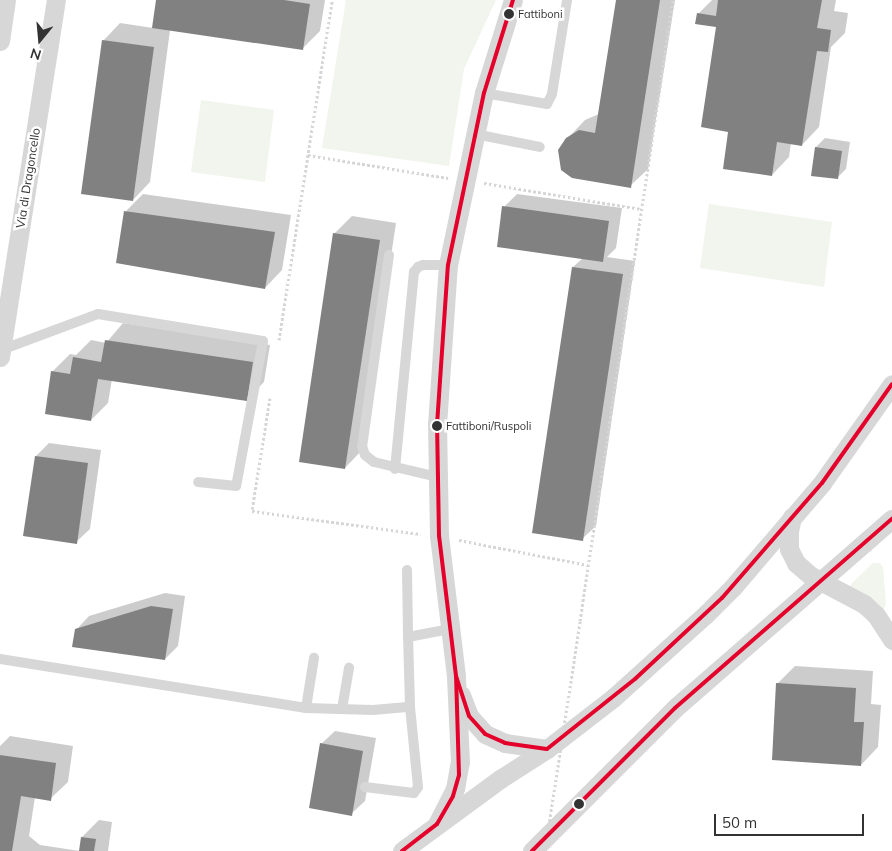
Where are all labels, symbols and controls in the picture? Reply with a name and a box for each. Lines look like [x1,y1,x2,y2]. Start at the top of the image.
place label: Fattiboni [518,7,563,21]
marker: Fattiboni [504,9,514,19]
north arrow [15,15,65,65]
text: N [28,44,43,64]
street label: Via di Dragoncello [13,127,43,229]
place label: Fattiboni/Ruspoli [446,419,531,433]
marker: Fattiboni/Ruspoli [432,421,442,431]
unlabelled marker [574,799,584,809]
scale bar [717,804,867,836]
text: 50 m [722,813,757,832]

